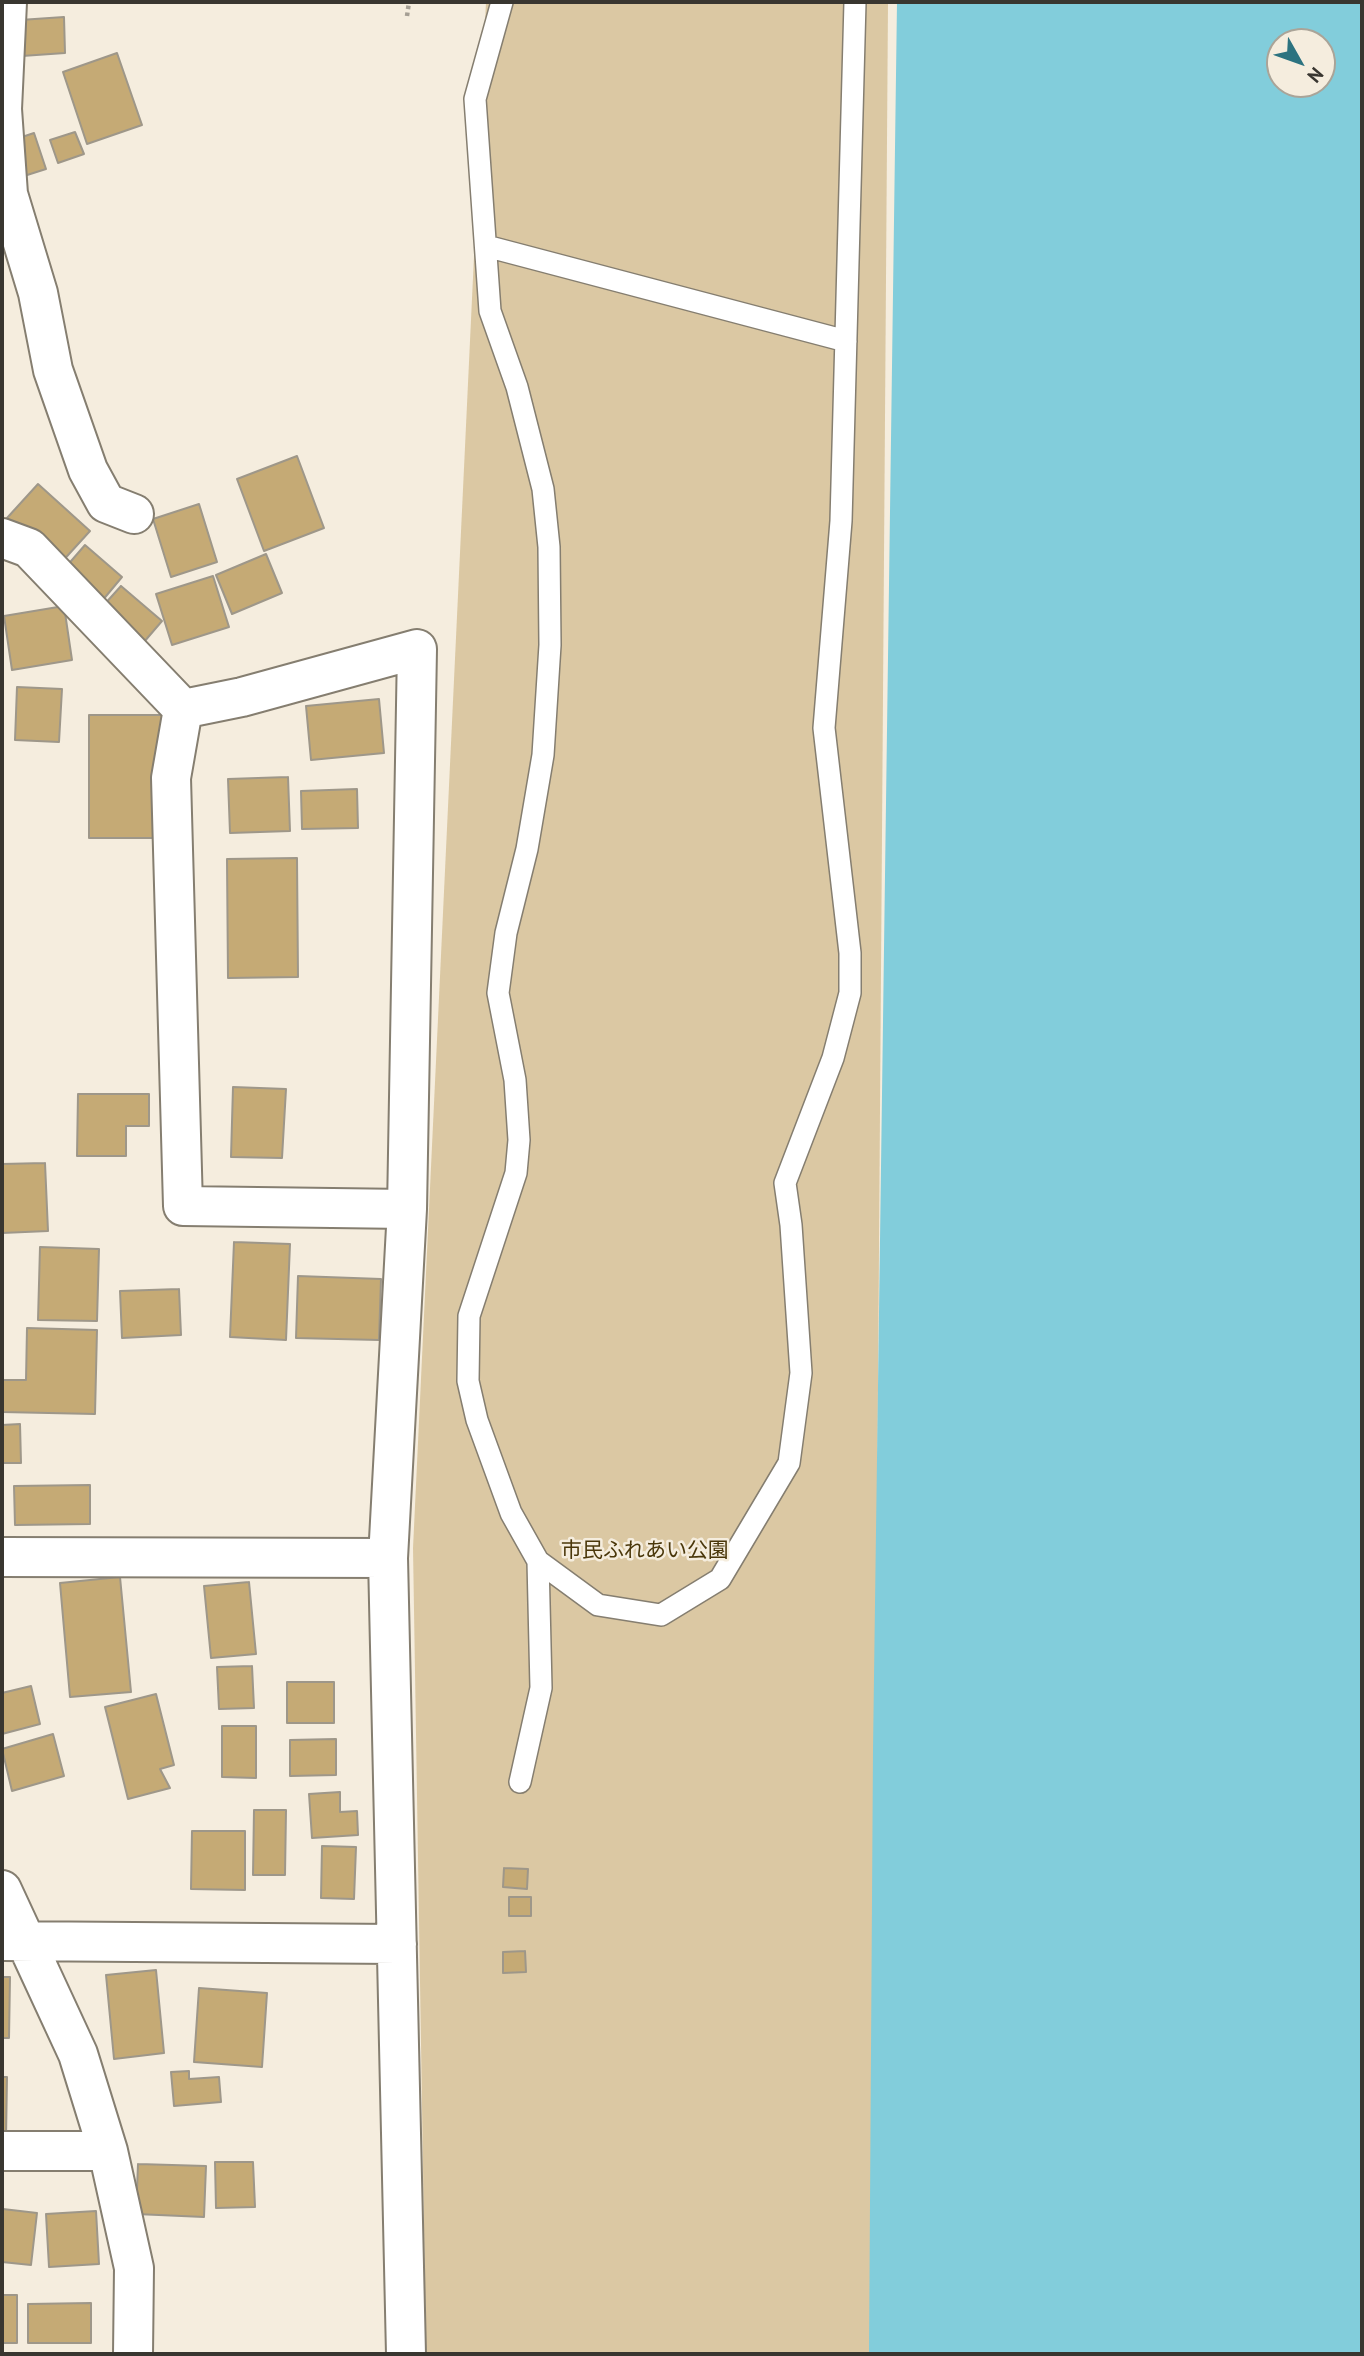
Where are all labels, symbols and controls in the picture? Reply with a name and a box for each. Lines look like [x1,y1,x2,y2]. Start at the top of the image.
north arrow [1266,28,1336,98]
text: N [1302,63,1329,88]
park label: 市民ふれあい公園 [561,1538,729,1564]

